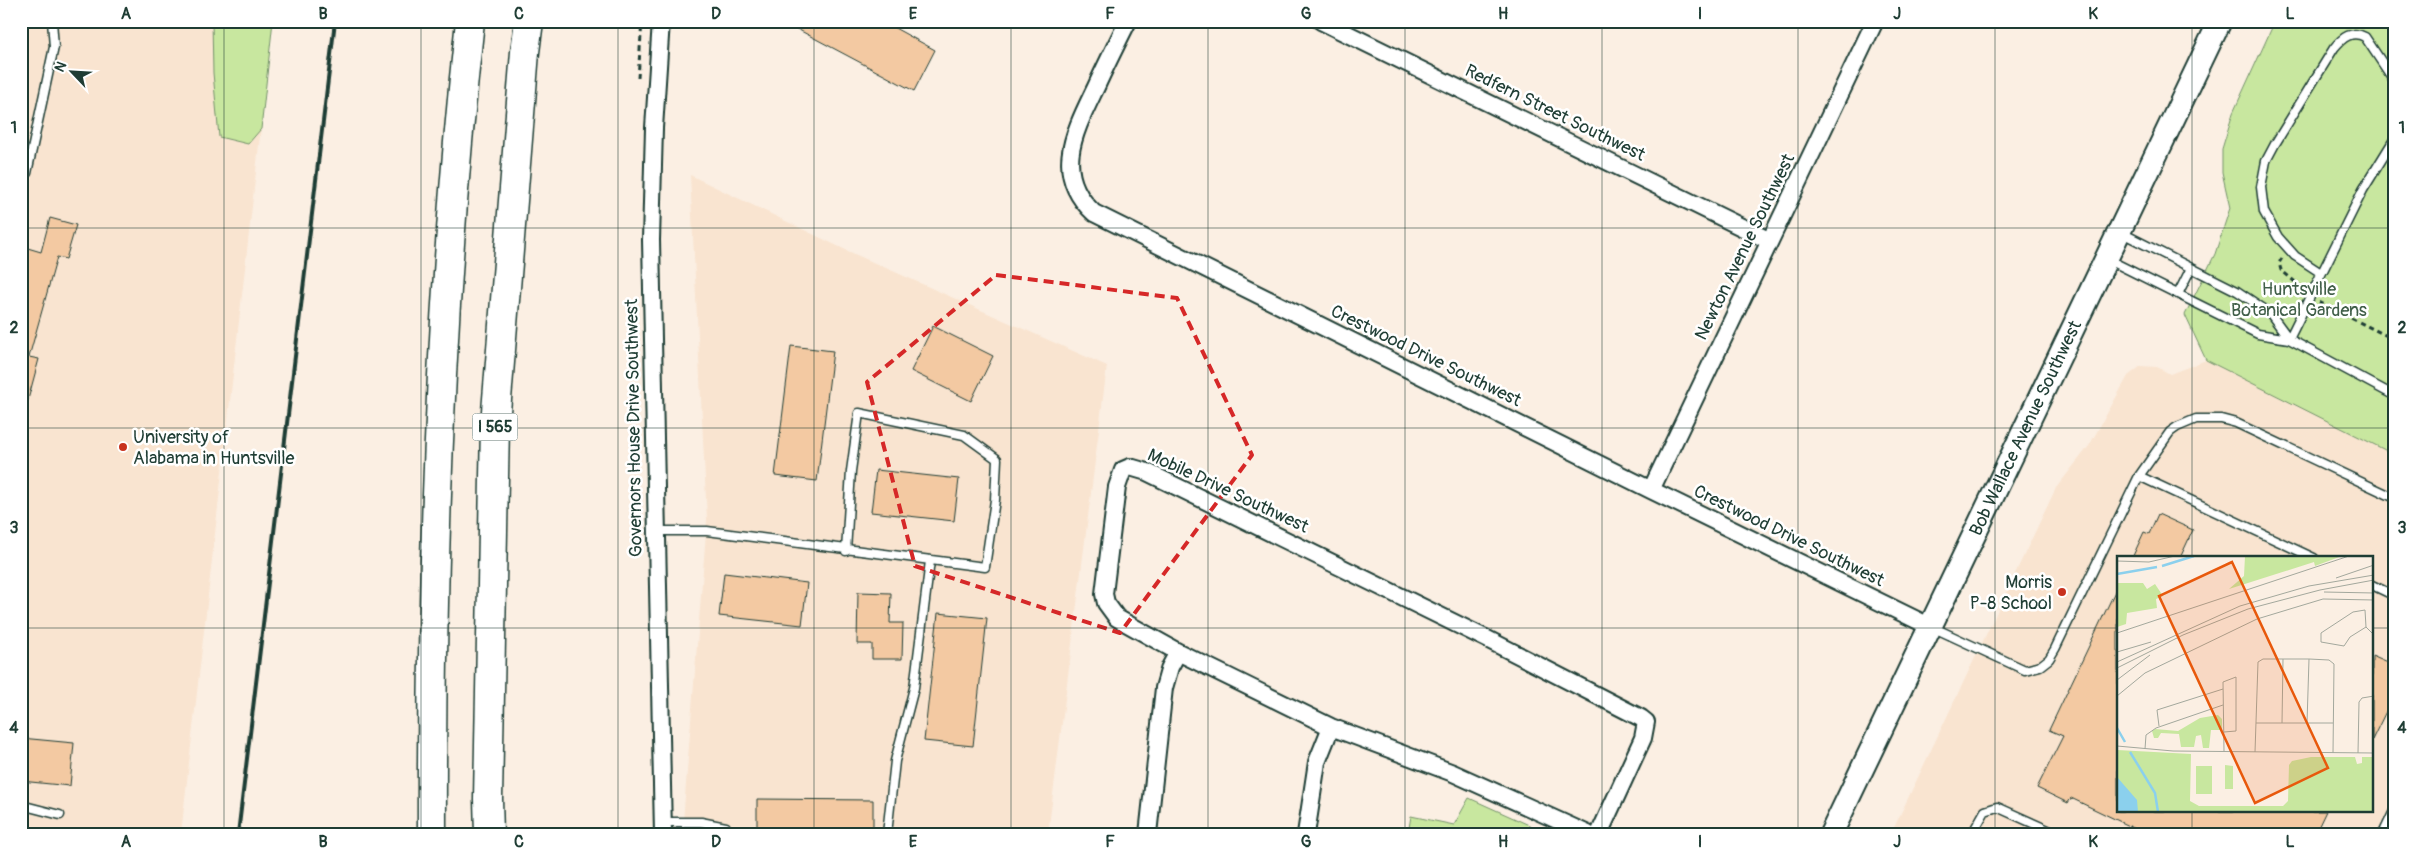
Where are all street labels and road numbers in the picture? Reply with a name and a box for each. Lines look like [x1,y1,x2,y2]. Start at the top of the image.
street label: Redfern Street Southwest [1461,59,1650,167]
street label: Newton Avenue Southwest [1690,149,1800,344]
street label: Governors House Drive Southwest [620,298,648,557]
street label: Crestwood Drive Southwest [1327,300,1526,413]
street label: Bob Wallace Avenue Southwest [1964,316,2087,539]
road number: I 565 [472,414,518,441]
street label: Mobile Drive Southwest [1144,444,1313,539]
street label: Crestwood Drive Southwest [1690,480,1889,593]

